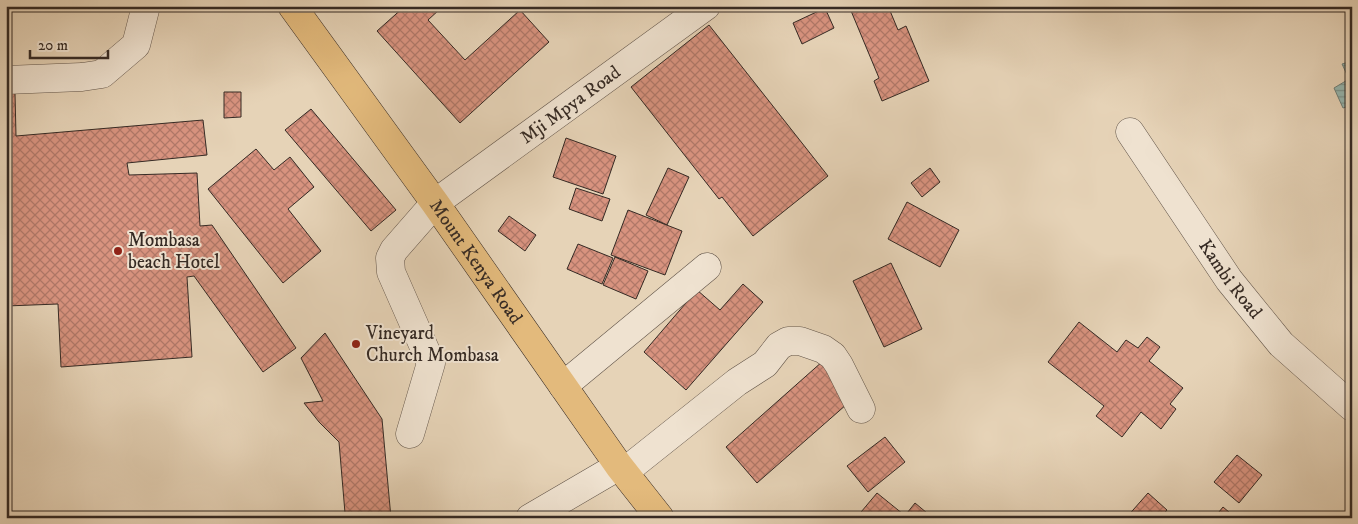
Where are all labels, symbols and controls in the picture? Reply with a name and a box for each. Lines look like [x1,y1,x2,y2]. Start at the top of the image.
scale bar [30,28,108,60]
text: 20 m [38,36,68,55]
street label: Mji Mpya Road [516,60,625,149]
street label: Mount Kenya Road [424,195,528,329]
place label: Mombasa beach Hotel [128,229,220,274]
street label: Kambi Road [1194,235,1268,324]
marker: Mombasa beach Hotel [112,245,124,257]
place label: Vineyard Church Mombasa [365,322,499,367]
marker: Vineyard Church Mombasa [350,338,362,350]

